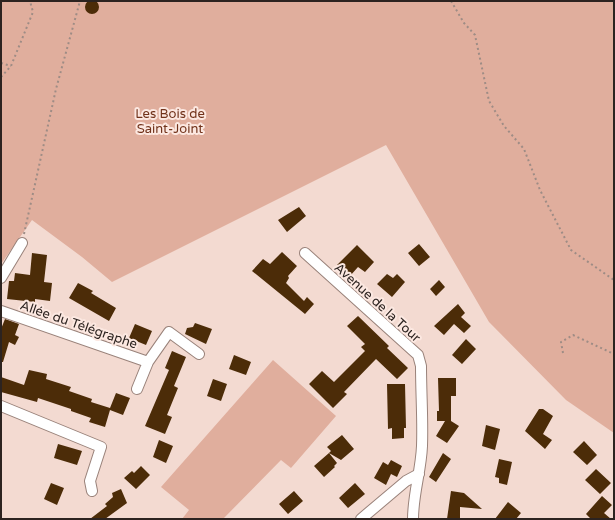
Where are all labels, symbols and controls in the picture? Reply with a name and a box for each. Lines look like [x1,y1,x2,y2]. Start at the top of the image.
park label: Les Bois de Saint-Joint [135,106,205,137]
street label: Avenue de la Tour [331,260,424,346]
street label: Allée du Télégraphe [18,297,139,352]

